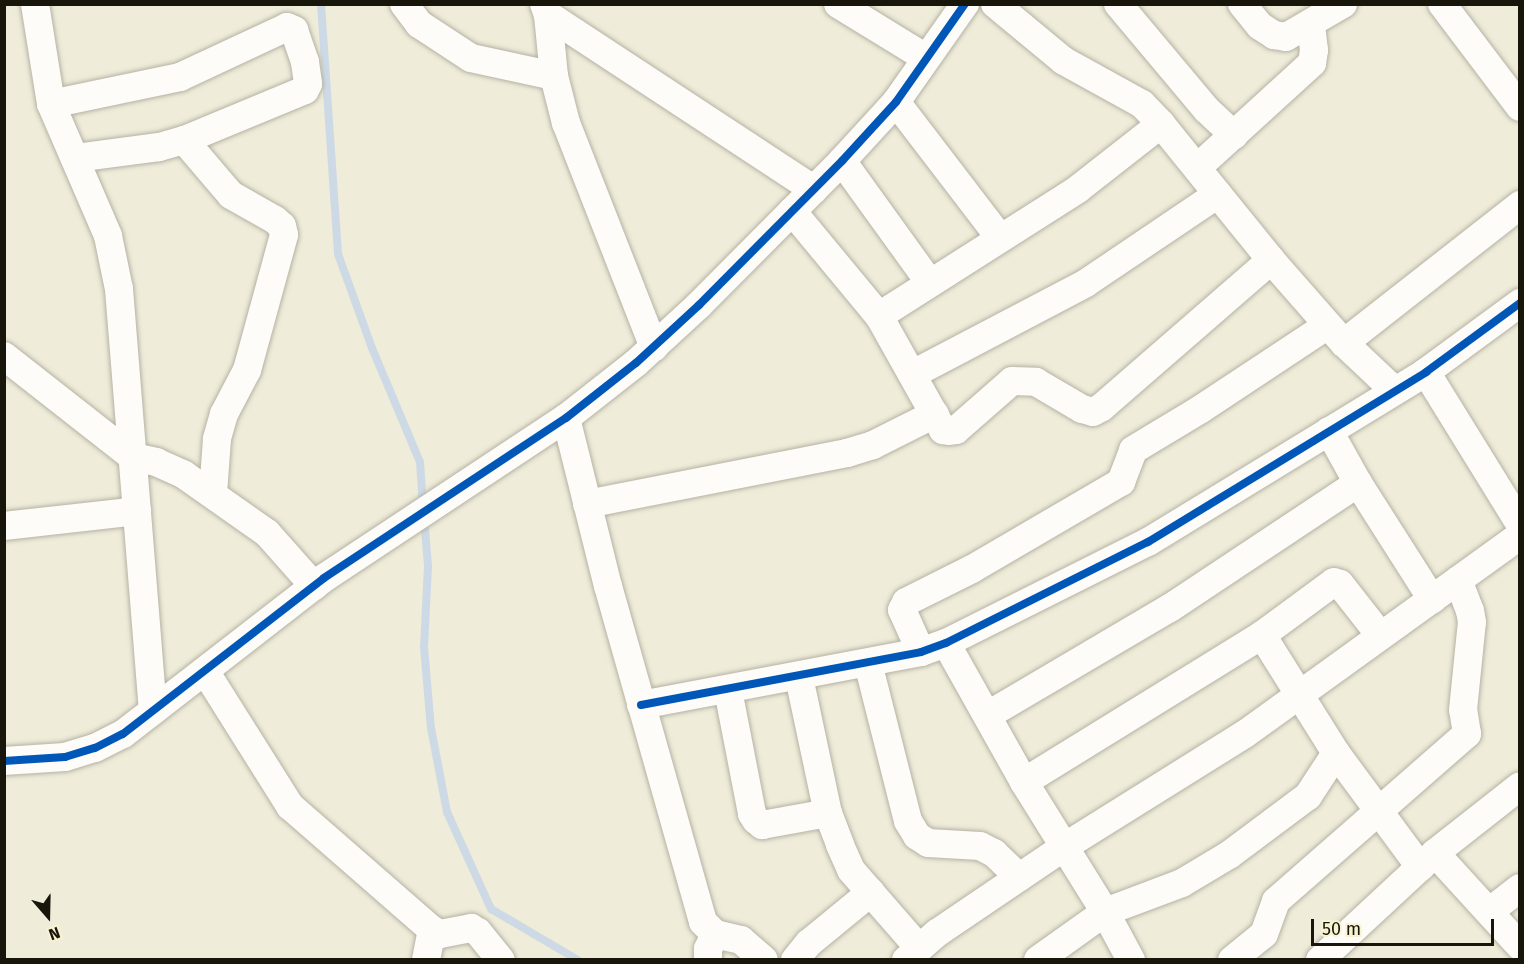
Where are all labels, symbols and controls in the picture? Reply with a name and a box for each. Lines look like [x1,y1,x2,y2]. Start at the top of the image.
north arrow [18,886,78,946]
scale bar [1314,907,1497,945]
text: 50 m [1322,918,1361,940]
text: N [46,923,63,944]

